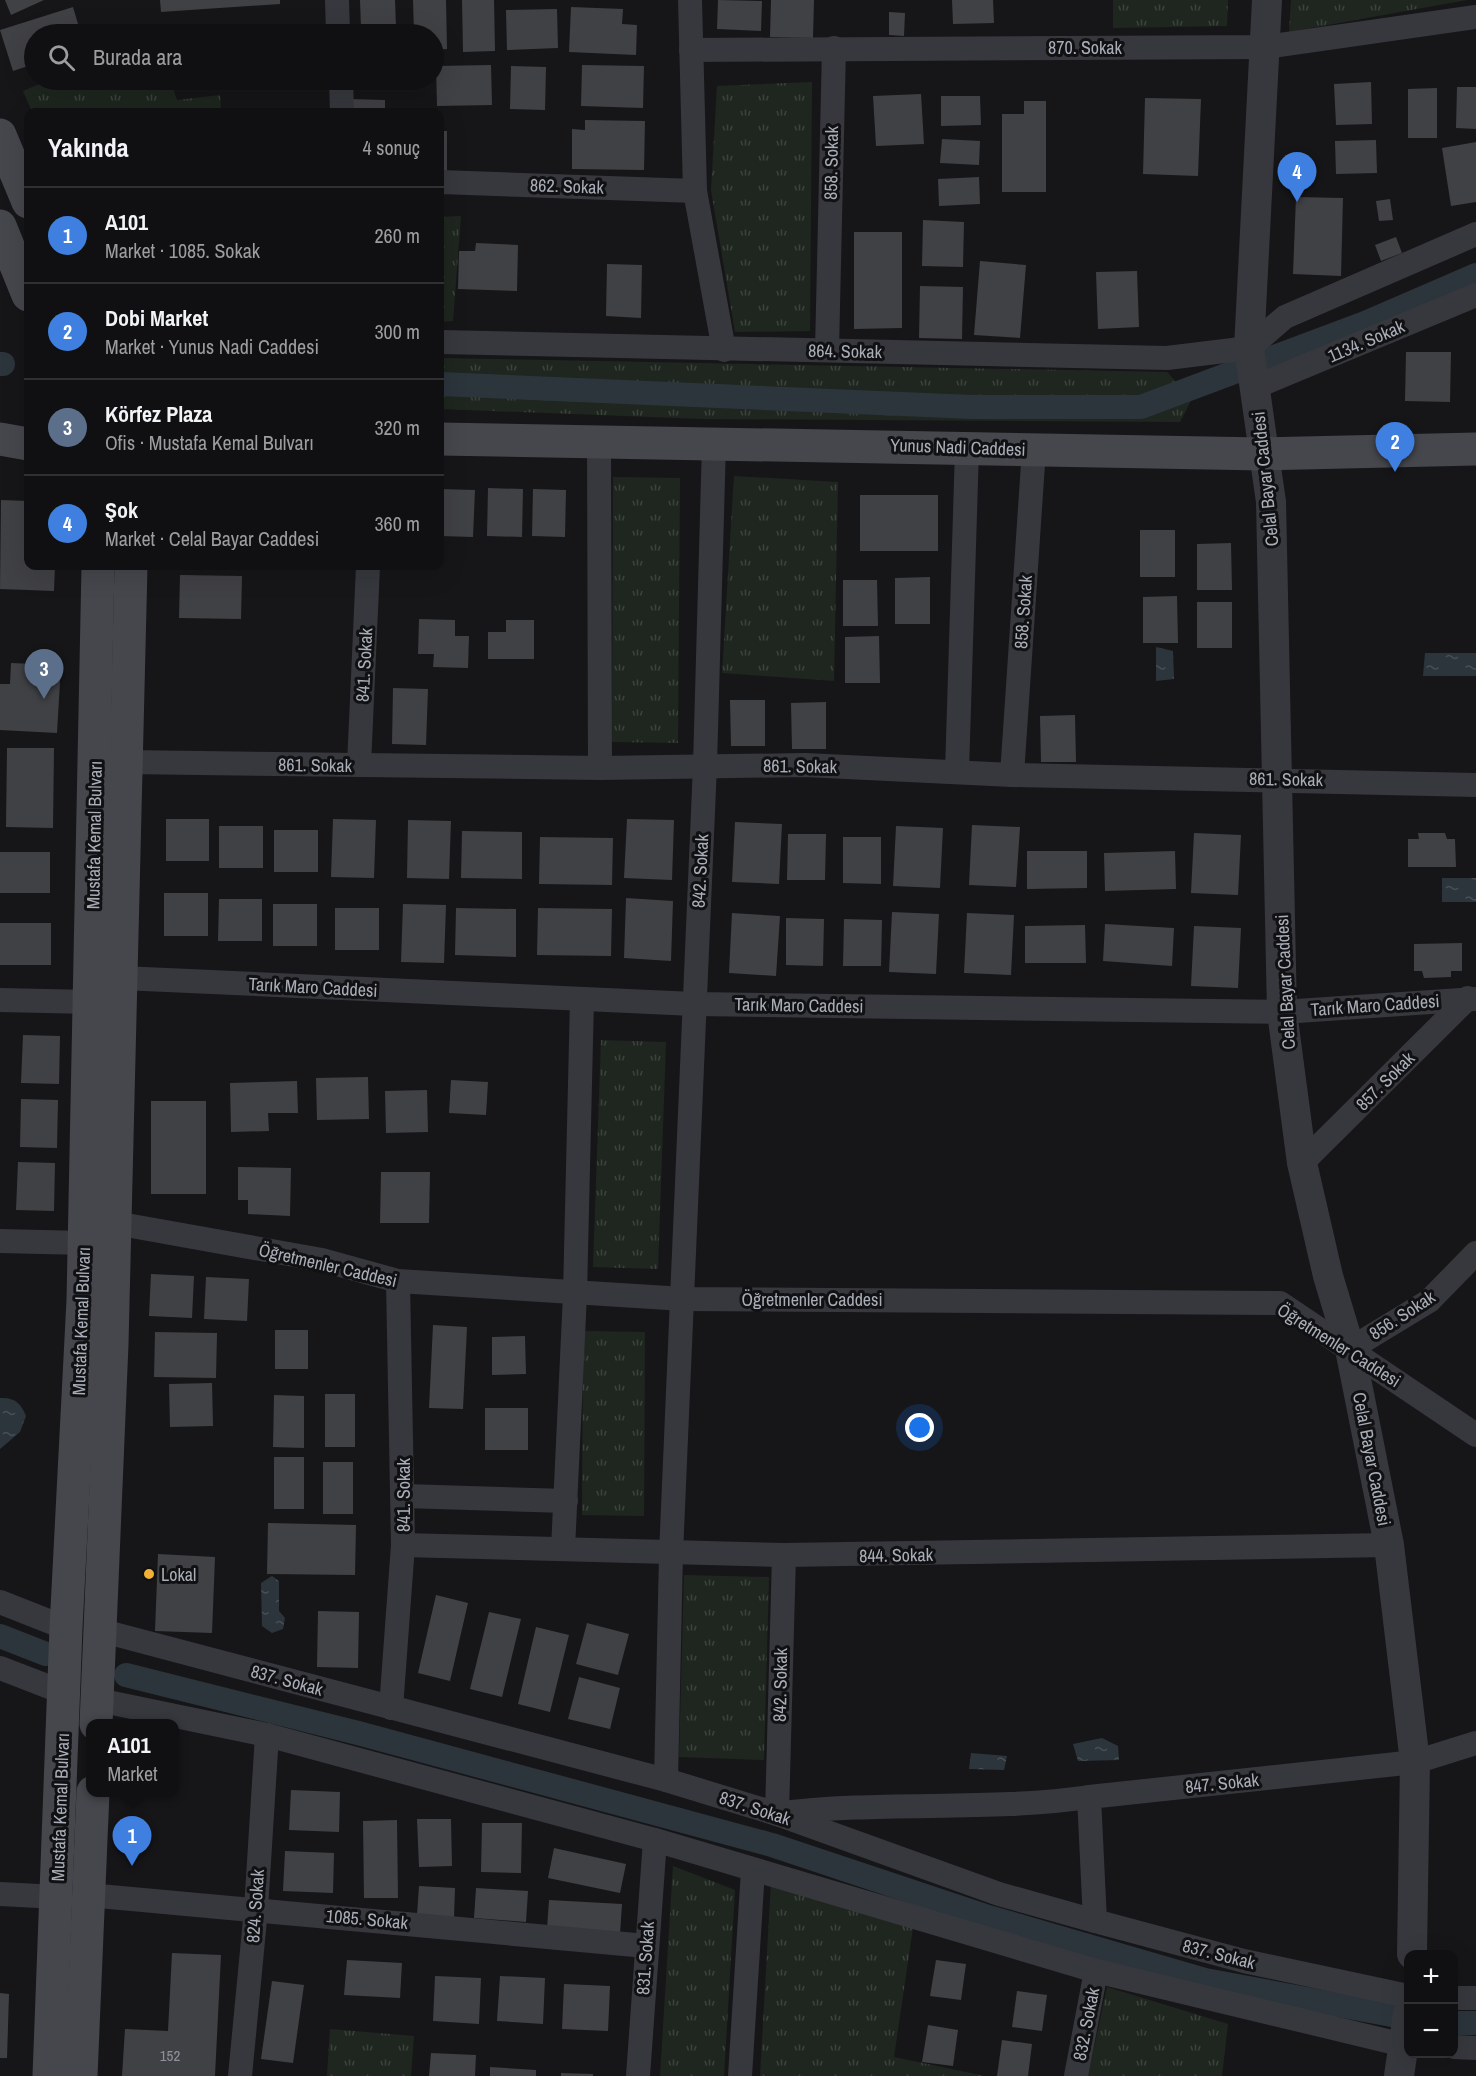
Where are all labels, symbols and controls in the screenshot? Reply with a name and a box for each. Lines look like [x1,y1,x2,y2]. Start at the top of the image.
search box [24,24,444,90]
street label: 870. Sokak [1048,35,1123,60]
icon: search [45,41,78,74]
text: Burada ara [93,42,182,72]
street label: 858. Sokak [818,125,844,200]
text: Yakında [48,130,129,165]
text: 4 sonuç [363,134,420,161]
pin: 4 [1278,152,1316,202]
street label: 862. Sokak [530,172,605,200]
text: A101 [105,207,148,237]
text: 1 [63,222,72,249]
text: 260 m [374,222,420,249]
text: Market · 1085. Sokak [105,237,260,264]
text: Dobi Market [105,303,208,333]
street label: 1134. Sokak [1324,313,1409,368]
text: 2 [63,318,72,345]
text: 300 m [374,318,420,345]
text: Market · Yunus Nadi Caddesi [105,333,319,360]
street label: 864. Sokak [808,338,883,364]
text: Körfez Plaza [105,399,212,429]
street label: Celal Bayar Caddesi [1245,410,1285,548]
text: 3 [63,414,72,441]
text: 320 m [374,414,420,441]
pin: 2 [1376,422,1414,472]
text: Ofis · Mustafa Kemal Bulvarı [105,429,314,456]
street label: Yunus Nadi Caddesi [890,432,1026,462]
text: Şok [105,495,138,525]
text: 4 [63,510,72,537]
text: 360 m [374,510,420,537]
text: Market · Celal Bayar Caddesi [105,525,319,552]
street label: 858. Sokak [1008,574,1038,650]
street label: 841. Sokak [350,627,378,703]
pin: 3 [24,650,63,699]
street label: 861. Sokak [278,752,353,778]
street label: 861. Sokak [763,753,838,779]
street label: Mustafa Kemal Bulvarı [80,761,108,909]
street label: 861. Sokak [1249,766,1324,792]
street label: 842. Sokak [686,833,714,909]
street label: Celal Bayar Caddesi [1269,914,1301,1050]
street label: Tarık Maro Caddesi [248,971,378,1003]
street label: Tarık Maro Caddesi [1310,988,1440,1022]
street label: Tarık Maro Caddesi [734,991,864,1019]
street label: 857. Sokak [1350,1046,1420,1116]
street label: Öğretmenler Caddesi [256,1237,400,1293]
street label: Mustafa Kemal Bulvarı [66,1246,96,1396]
street label: 856. Sokak [1364,1284,1440,1346]
street label: Öğretmenler Caddesi [741,1287,883,1312]
street label: Öğretmenler Caddesi [1273,1297,1405,1393]
street label: Celal Bayar Caddesi [1347,1390,1397,1528]
your location [905,1413,934,1442]
street label: 841. Sokak [391,1457,416,1532]
street label: 844. Sokak [859,1542,934,1568]
place label: Lokal [161,1562,196,1587]
marker: Lokal [142,1567,156,1581]
street label: 842. Sokak [767,1647,793,1722]
street label: 837. Sokak [248,1658,326,1702]
popup [86,1719,179,1797]
text: A101 [107,1730,151,1760]
street label: Mustafa Kemal Bulvarı [45,1732,75,1882]
text: Market [107,1760,158,1787]
street label: 847. Sokak [1184,1767,1261,1799]
street label: 837. Sokak [716,1785,795,1831]
pin: 1 [112,1816,152,1866]
street label: 824. Sokak [240,1868,270,1944]
street label: 1085. Sokak [325,1903,410,1935]
street label: 831. Sokak [630,1920,660,1996]
street label: 837. Sokak [1180,1933,1258,1975]
map controls [1404,1950,1458,2058]
button: + [1404,1950,1458,2004]
street label: 832. Sokak [1067,1985,1105,2063]
button: − [1404,2004,1458,2058]
house number: 152 [160,2045,180,2066]

